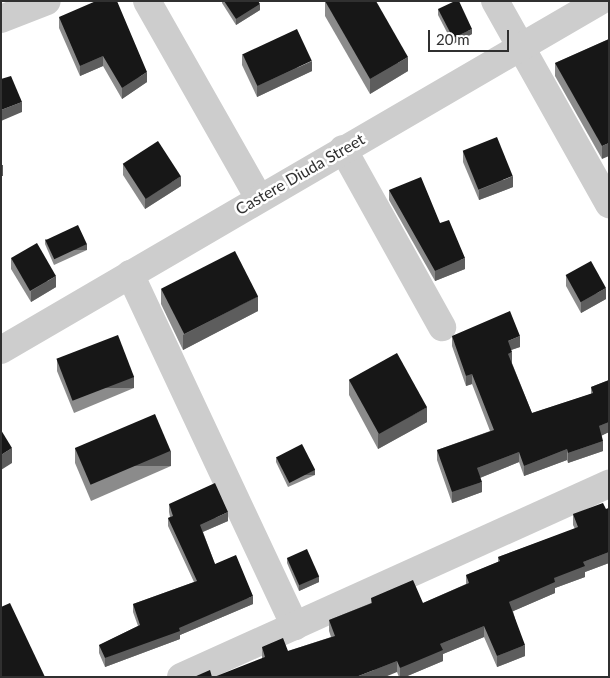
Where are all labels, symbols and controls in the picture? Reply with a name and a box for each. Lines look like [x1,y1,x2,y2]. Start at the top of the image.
scale bar [430,20,511,52]
text: 20 m [436,30,470,48]
street label: Castere Diuda Street [232,129,368,219]

